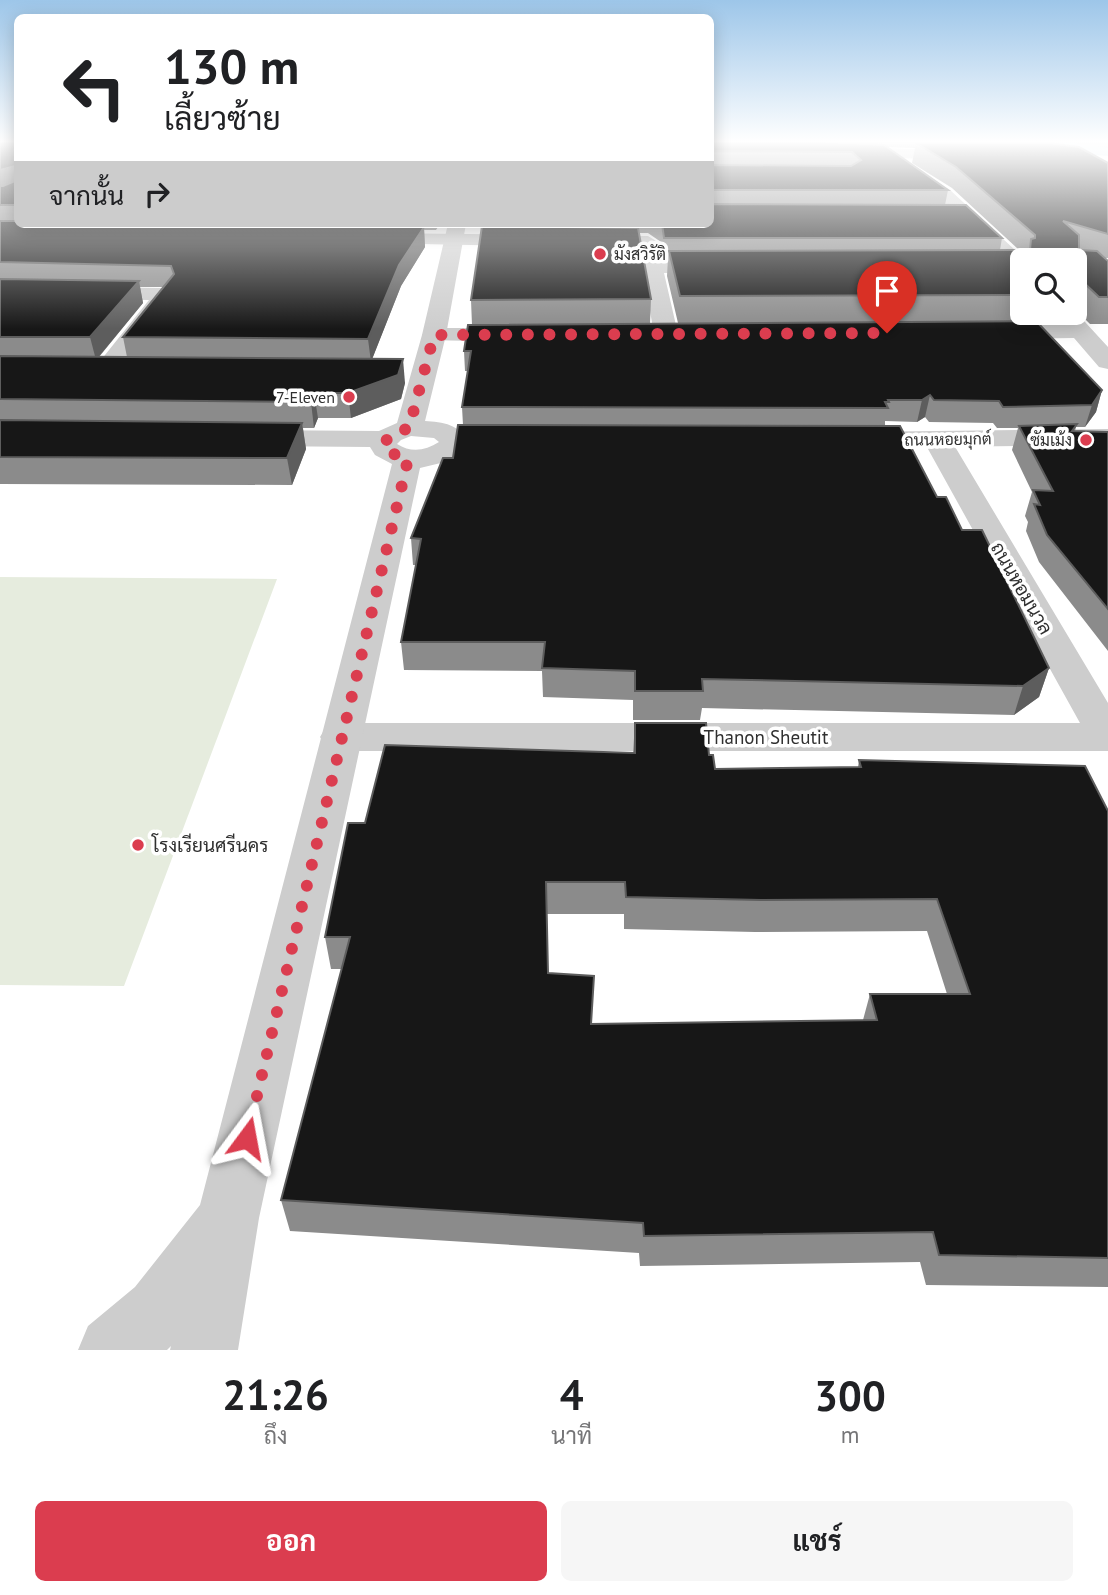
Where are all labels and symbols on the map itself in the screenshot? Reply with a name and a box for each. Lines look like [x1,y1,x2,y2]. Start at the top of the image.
place label: มังสวิรัติ [614,244,666,264]
marker: มังสวิรัติ [592,246,608,262]
pin [857,261,917,333]
place label: 7-Eleven [276,387,335,407]
marker: 7-Eleven [341,389,357,405]
street label: ถนนหอยมุกต์ [904,426,992,452]
place label: ซัมเม้ง [1030,430,1072,450]
marker: ซัมเม้ง [1078,432,1094,448]
street label: ถนนหอมนวล [986,537,1058,639]
street label: Thanon Sheutit [704,725,829,749]
place label: โรงเรียนศรีนคร [151,833,268,857]
marker: โรงเรียนศรีนคร [130,837,146,853]
position arrow [210,1101,284,1175]

